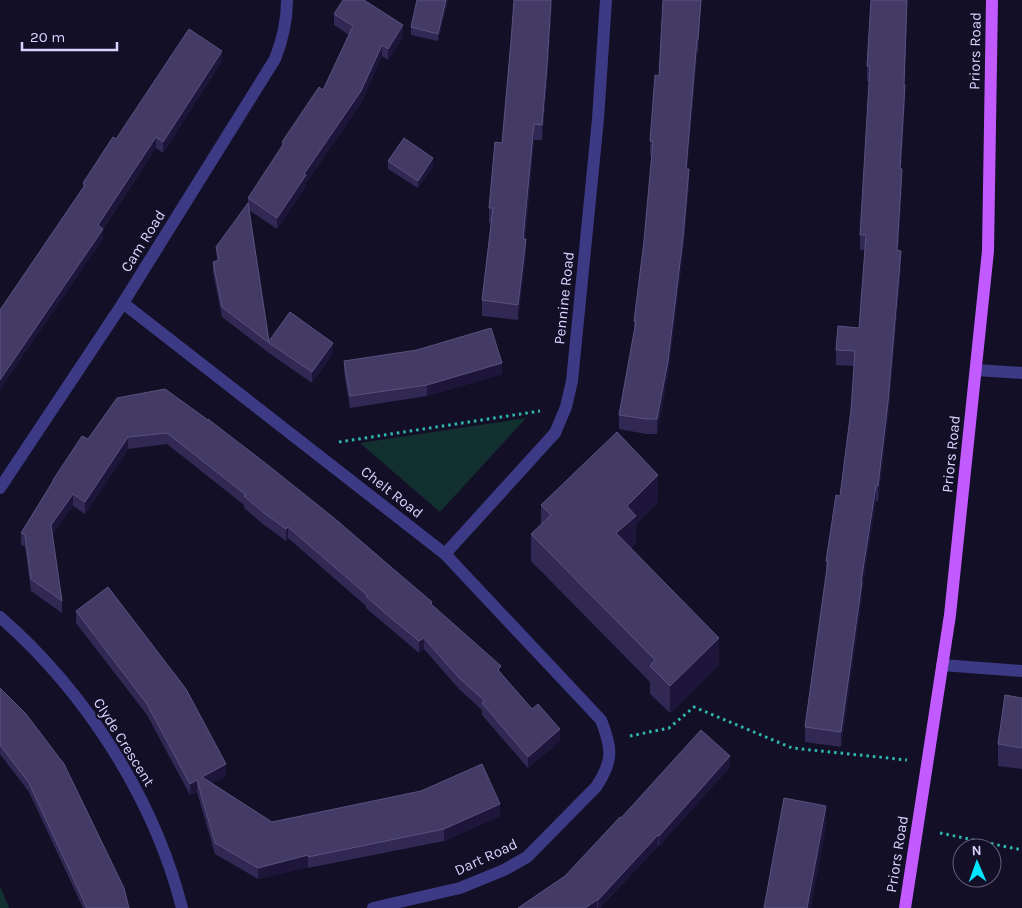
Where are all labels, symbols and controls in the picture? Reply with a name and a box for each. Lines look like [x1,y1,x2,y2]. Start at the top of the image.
street label: Priors Road [965,12,985,90]
scale bar [22,20,118,52]
text: 20 m [30,28,65,46]
street label: Cam Road [117,207,169,275]
street label: Pennine Road [550,251,578,345]
street label: Priors Road [938,414,964,494]
street label: Chelt Road [357,462,427,522]
street label: Clyde Crescent [90,694,159,790]
street label: Priors Road [882,814,912,894]
street label: Dart Road [452,835,520,879]
north arrow [952,838,1002,888]
text: N [971,842,982,859]

